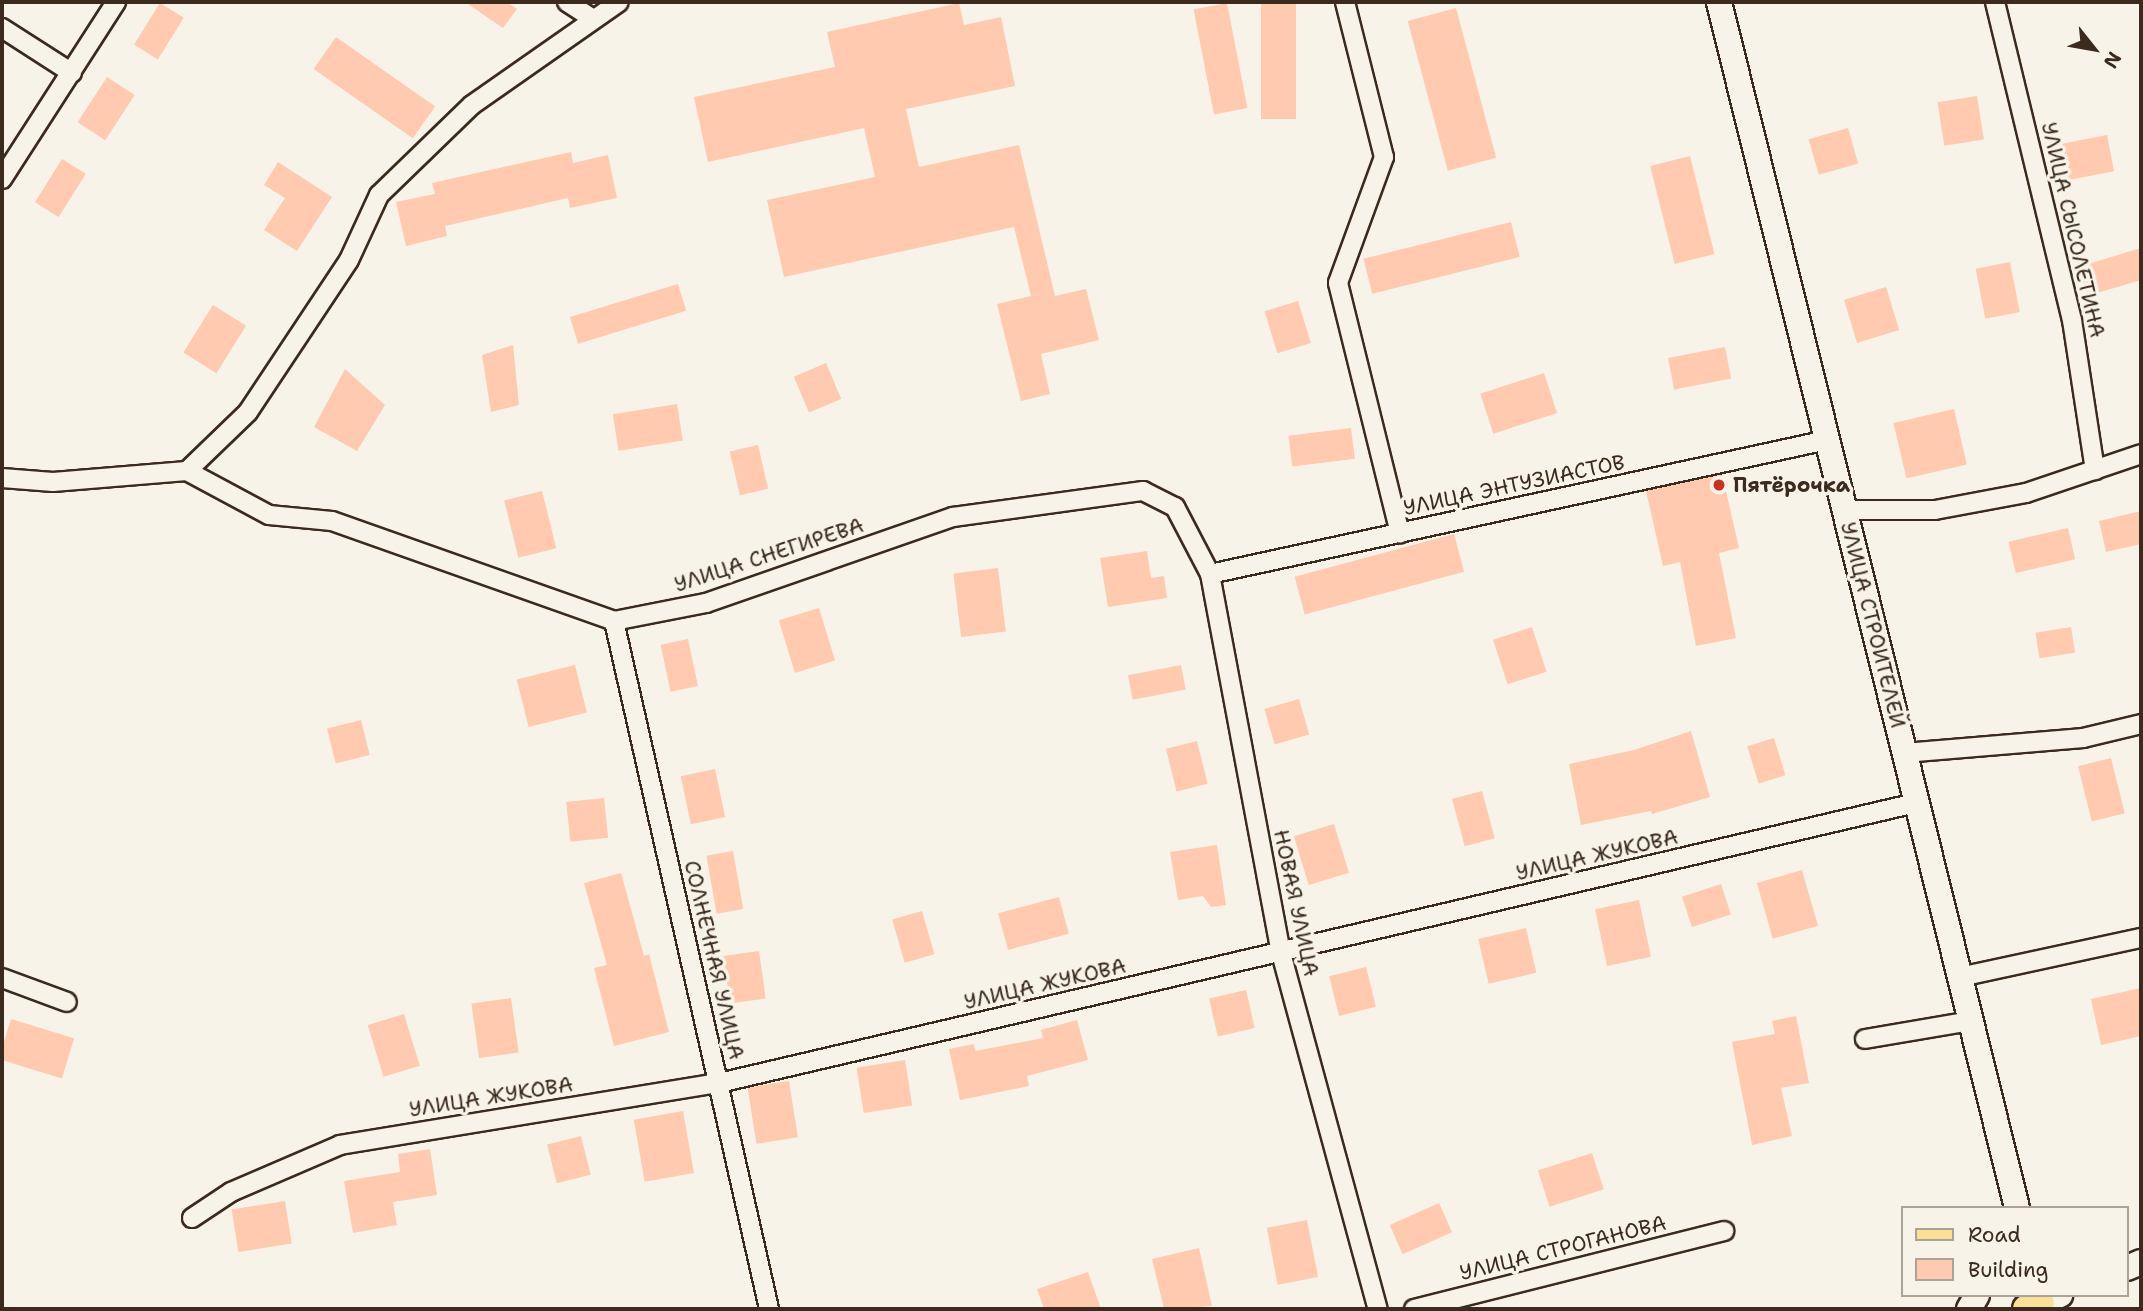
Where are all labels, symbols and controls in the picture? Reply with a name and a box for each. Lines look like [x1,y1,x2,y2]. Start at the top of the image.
north arrow [2059,14,2129,84]
text: N [2098,47,2127,73]
street label: УЛИЦА СЫСОЛЕТИНА [2036,120,2110,340]
street label: УЛИЦА ЭНТУЗИАСТОВ [1401,449,1627,521]
place label: Пятёрочка [1733,472,1850,498]
marker: Пятёрочка [1711,477,1727,493]
street label: УЛИЦА СНЕГИРЕВА [671,513,867,597]
street label: УЛИЦА СТРОИТЕЛЕЙ [1835,519,1911,731]
street label: УЛИЦА ЖУКОВА [1514,824,1680,886]
street label: НОВАЯ УЛИЦА [1268,827,1324,979]
street label: СОЛНЕЧНАЯ УЛИЦА [679,858,749,1062]
street label: УЛИЦА ЖУКОВА [962,953,1128,1015]
street label: УЛИЦА ЖУКОВА [407,1072,575,1122]
legend [1902,1206,2129,1297]
street label: УЛИЦА СТРОГАНОВА [1457,1210,1669,1286]
text: Road [1968,1221,2021,1249]
text: Building [1968,1256,2048,1284]

